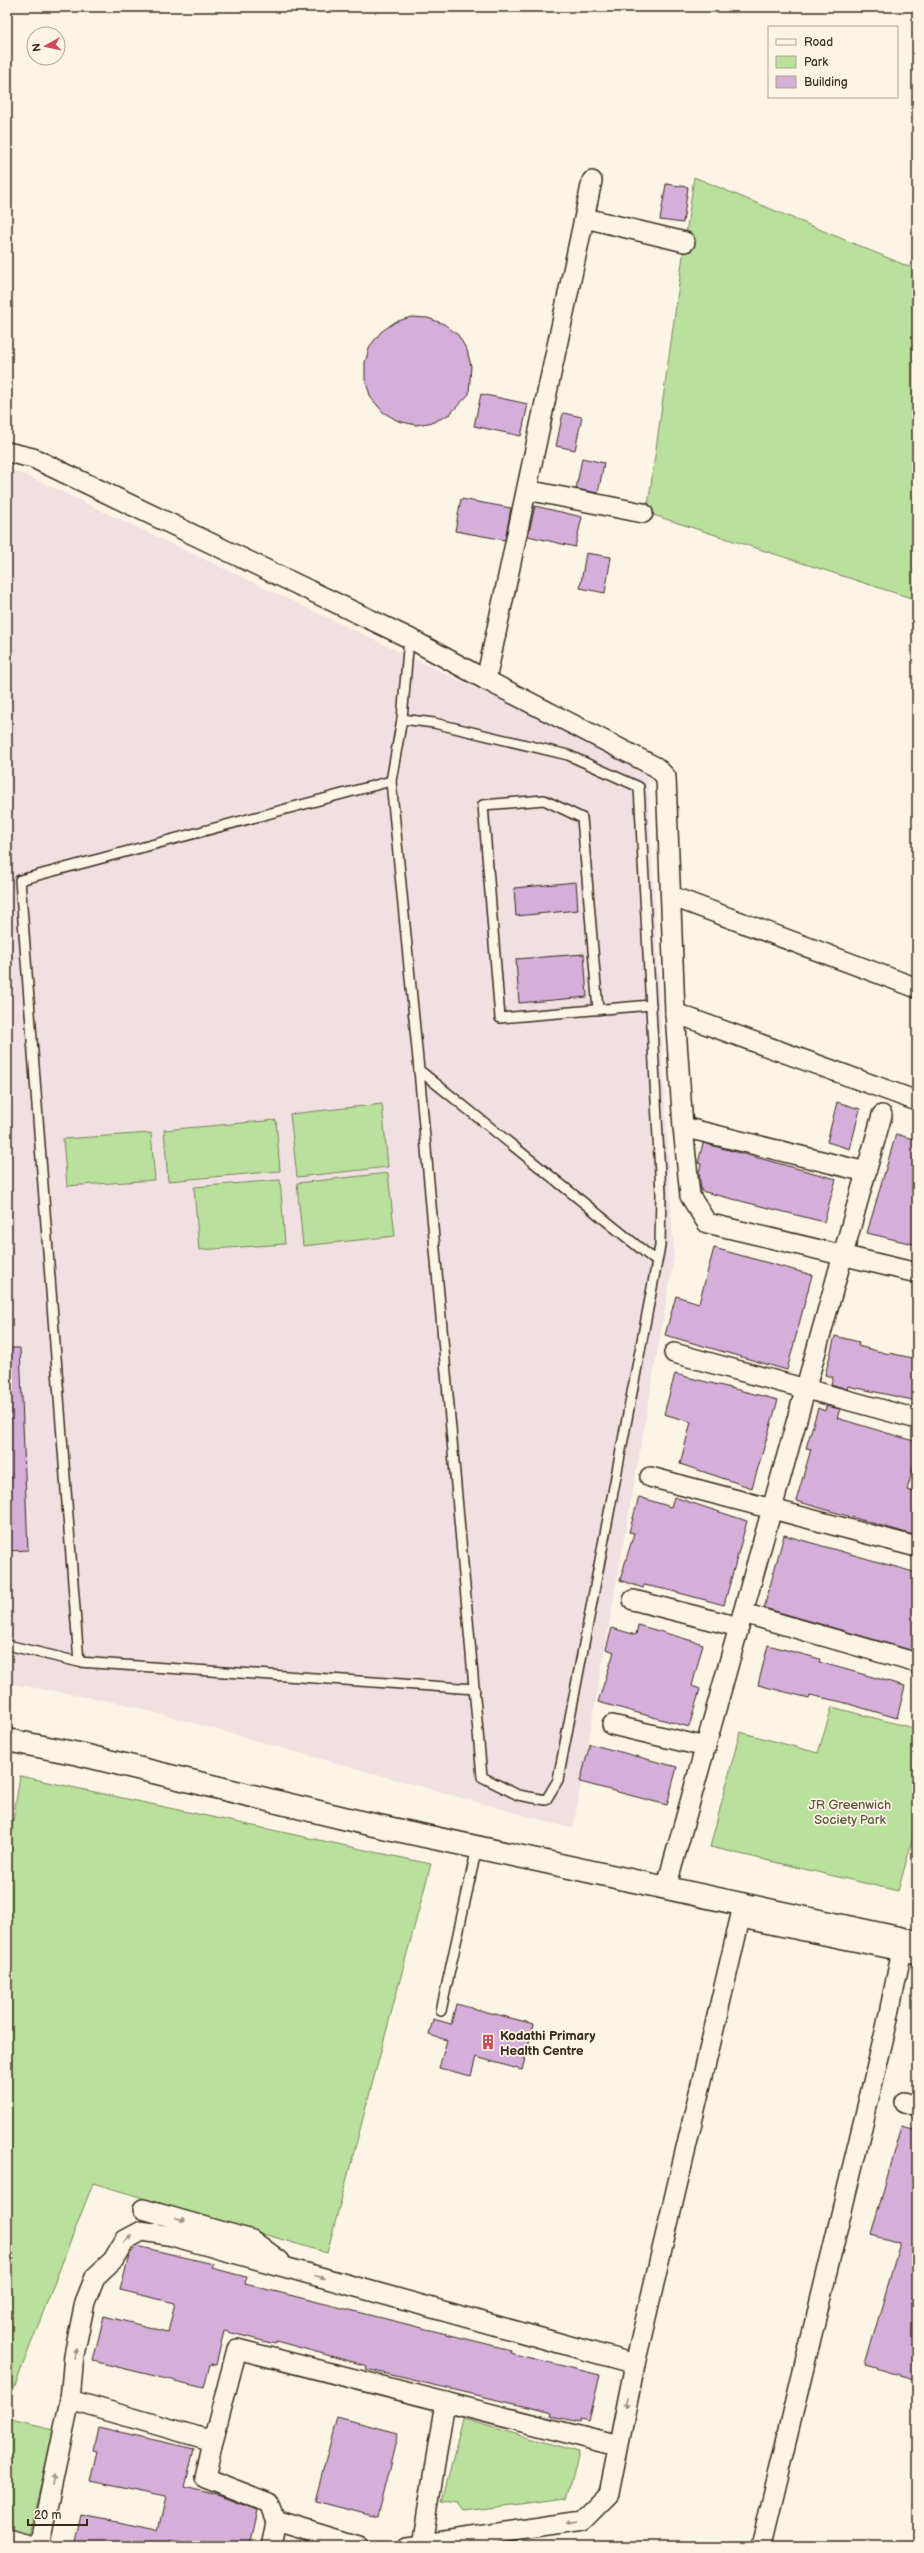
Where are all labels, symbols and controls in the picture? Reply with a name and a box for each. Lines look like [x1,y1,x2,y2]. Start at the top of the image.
north arrow [26,26,66,66]
legend [768,26,898,98]
text: Road [804,35,833,50]
text: N [30,42,44,52]
text: Park [804,55,828,70]
text: Building [804,75,848,90]
park label: JR Greenwich Society Park [809,1797,891,1828]
place label: Kodathi Primary Health Centre [500,2028,595,2059]
building icon: Kodathi Primary Health Centre [479,2033,497,2051]
one-way arrow [175,2217,187,2223]
one-way arrow [123,2235,134,2243]
one-way arrow [314,2274,326,2280]
one-way arrow [72,2346,78,2359]
one-way arrow [624,2396,630,2408]
one-way arrow [50,2474,56,2487]
scale bar [28,2501,87,2527]
text: 20 m [34,2508,61,2523]
one-way arrow [564,2520,576,2526]

